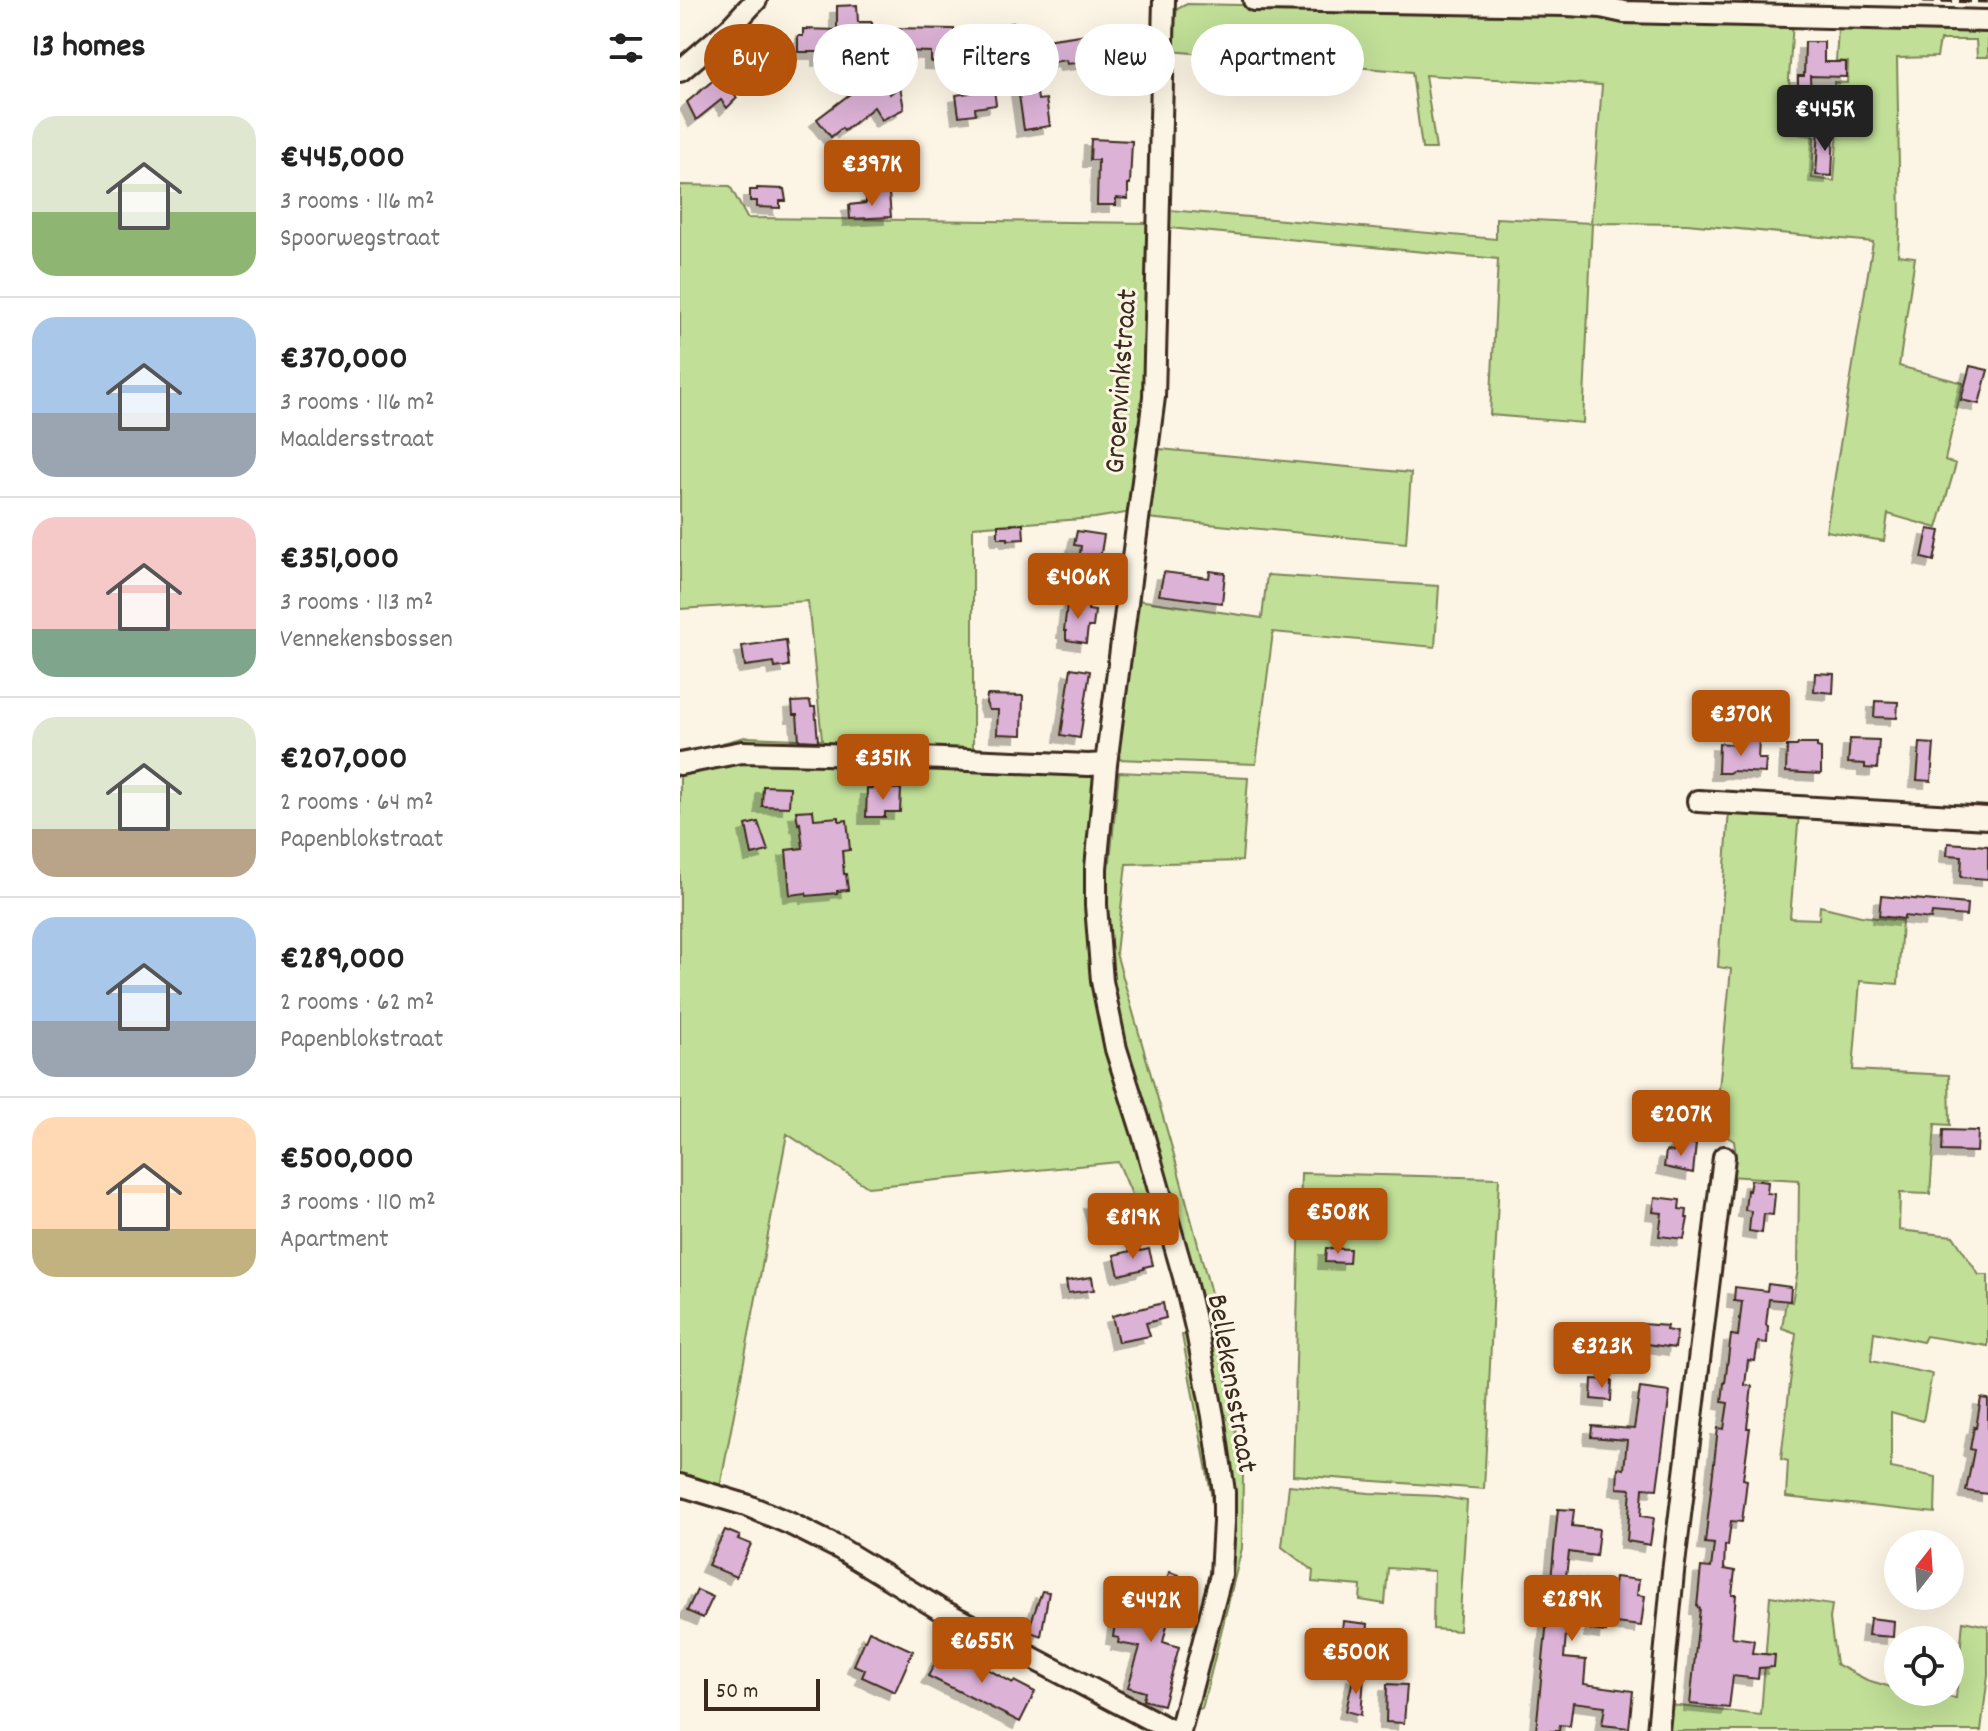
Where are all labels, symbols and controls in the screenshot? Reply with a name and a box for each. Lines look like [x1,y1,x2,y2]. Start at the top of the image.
text: 13 homes [32,24,146,73]
chip: Buy [704,24,797,96]
chip: Rent [813,24,918,96]
chip: Filters [934,24,1059,96]
chip: New [1075,24,1175,96]
chip: Apartment [1191,24,1364,96]
icon: filters [604,26,648,70]
pin: €445K [1769,85,1881,153]
text: €445K [1795,92,1855,129]
text: €445,000 [280,135,405,184]
pin: €397K [816,140,928,208]
text: €397K [842,147,902,184]
icon: home [96,148,192,244]
text: 3 rooms · 116 m² [280,184,434,221]
text: Spoorwegstraat [280,221,440,258]
street label: Groenvinkstraat [1096,288,1151,475]
text: €370,000 [280,336,408,385]
icon: home [96,349,192,445]
text: 3 rooms · 116 m² [280,385,434,422]
text: Maaldersstraat [280,422,434,459]
text: €351,000 [280,536,399,585]
icon: home [96,549,192,645]
pin: €406K [1022,553,1134,621]
text: €406K [1046,560,1110,597]
text: 3 rooms · 113 m² [280,585,433,622]
text: Vennekensbossen [280,622,453,659]
pin: €370K [1685,690,1797,758]
text: €370K [1710,697,1772,734]
pin: €351K [827,734,939,802]
text: €207,000 [280,736,407,785]
text: €351K [855,741,911,778]
icon: home [96,749,192,845]
text: 2 rooms · 64 m² [280,785,434,822]
text: Papenblokstraat [280,822,443,859]
text: €289,000 [280,936,405,985]
icon: home [96,949,192,1045]
text: 2 rooms · 62 m² [280,985,434,1022]
text: Papenblokstraat [280,1022,443,1059]
pin: €207K [1625,1090,1737,1158]
text: €207K [1650,1097,1712,1134]
text: €500,000 [280,1136,414,1185]
icon: home [96,1149,192,1245]
text: 3 rooms · 110 m² [280,1185,436,1222]
pin: €508K [1282,1188,1394,1256]
pin: €819K [1077,1193,1189,1261]
text: €508K [1306,1195,1370,1232]
text: €819K [1106,1200,1160,1237]
text: Apartment [280,1222,389,1259]
street label: Bellekensstraat [1193,1291,1266,1477]
pin: €323K [1546,1322,1658,1390]
text: €323K [1572,1329,1632,1366]
north arrow [1884,1530,1964,1610]
map controls [1884,1530,1964,1706]
pin: €289K [1516,1575,1628,1643]
pin: €442K [1095,1576,1207,1644]
text: €289K [1542,1582,1602,1619]
text: €442K [1121,1583,1181,1620]
pin: €655K [926,1617,1038,1685]
text: €655K [950,1624,1014,1661]
button: locate [1884,1626,1964,1706]
pin: €500K [1300,1628,1412,1696]
text: €500K [1323,1635,1389,1672]
scale bar [704,1675,820,1711]
text: 50 m [716,1677,758,1708]

